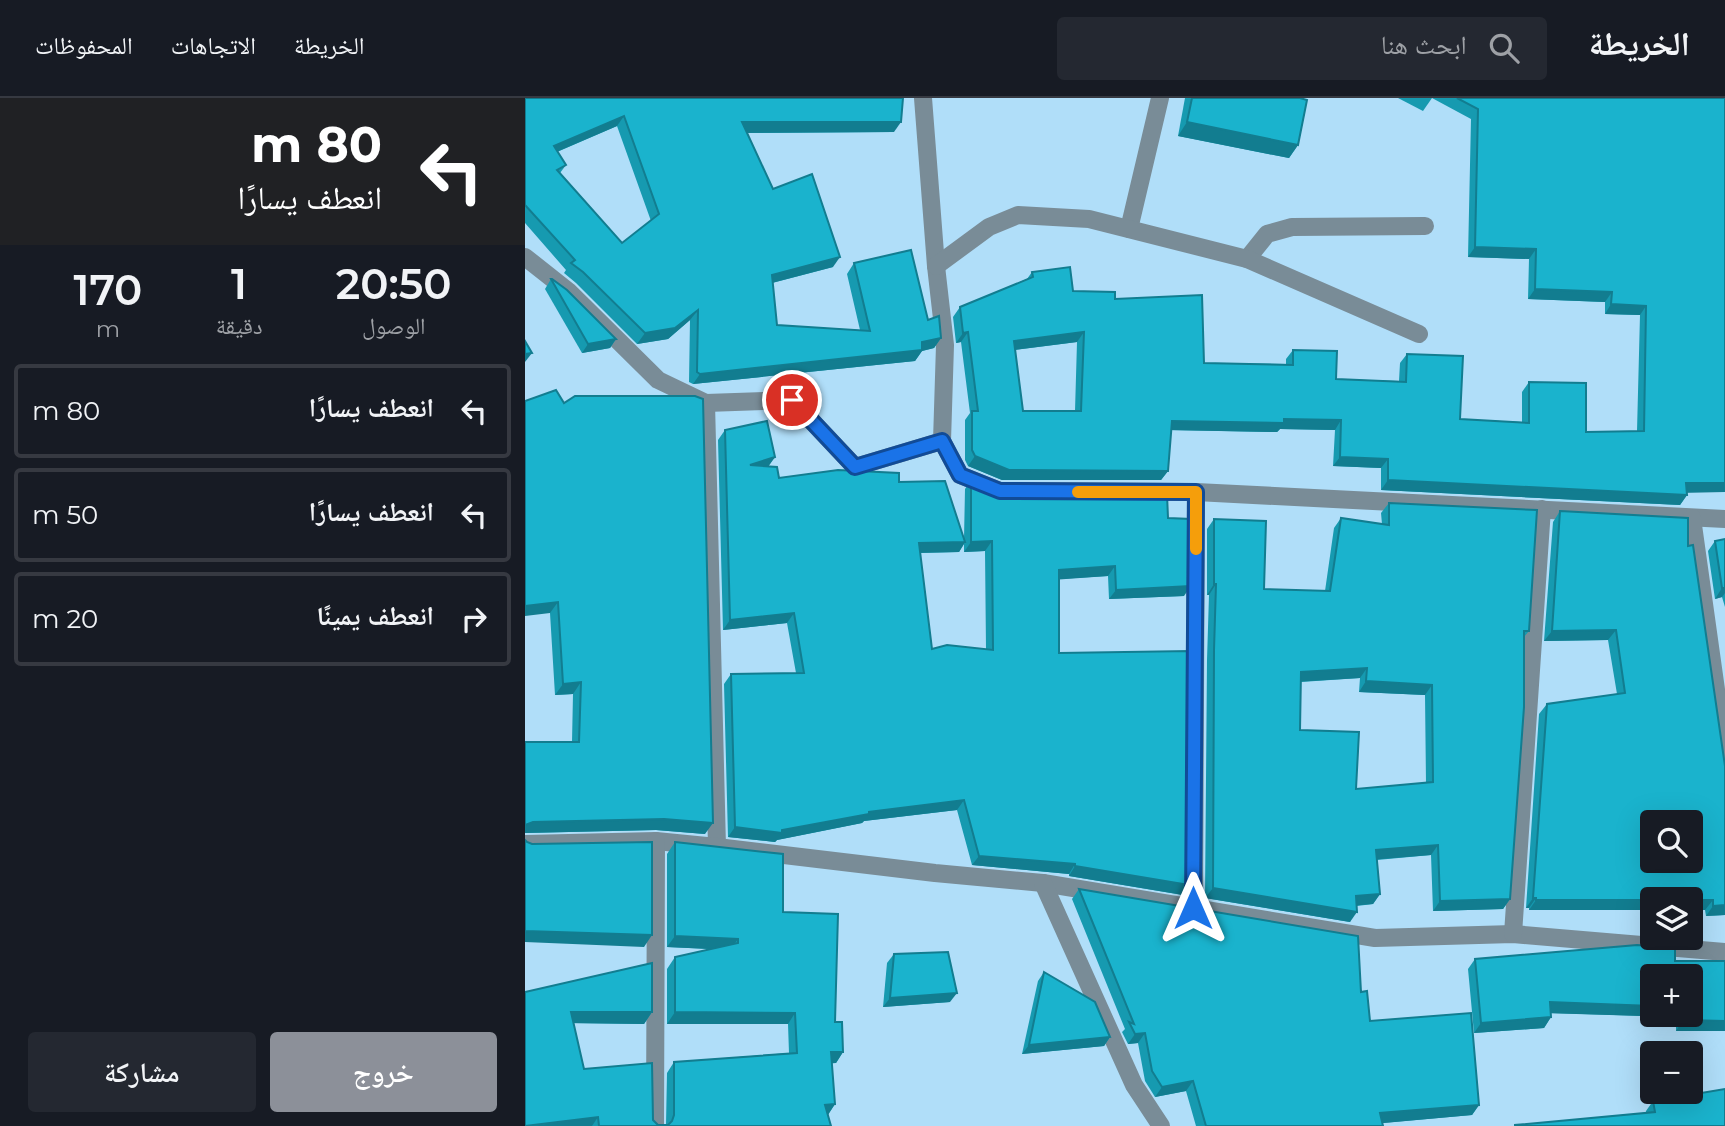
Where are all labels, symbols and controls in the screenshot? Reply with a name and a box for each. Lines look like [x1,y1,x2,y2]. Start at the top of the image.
search box [1057,17,1547,80]
text: الخريطة [1589,23,1690,63]
text: ابحث هنا [1381,29,1467,61]
icon: search [1485,29,1523,67]
text: المحفوظات [35,31,133,60]
text: الاتجاهات [171,31,256,60]
text: الخريطة [294,31,365,60]
text: 80 m [251,115,382,174]
icon: left [406,126,497,217]
text: انعطف يسارًا [237,178,382,217]
text: 1 [231,258,247,310]
text: 20:50 [336,258,452,310]
text: 170 [73,264,142,316]
text: دقيقة [216,312,262,340]
text: الوصول [362,312,426,340]
text: m [96,315,120,343]
pin [762,370,822,430]
icon: arrive [773,381,811,419]
text: انعطف يسارًا [309,392,434,424]
icon: left [455,392,493,430]
text: 80 m [32,395,100,427]
text: انعطف يسارًا [309,496,434,528]
icon: left [455,496,493,534]
text: 50 m [32,499,98,531]
text: انعطف يمينًا [316,600,434,632]
icon: right [455,600,493,638]
text: 20 m [32,603,98,635]
map controls [1640,810,1703,1104]
button: search [1640,810,1703,873]
position arrow [1156,871,1230,945]
button: layers [1640,887,1703,950]
button: + [1640,964,1703,1027]
button: مشاركة [28,1032,256,1112]
button: خروج [270,1032,497,1112]
button: − [1640,1041,1703,1104]

